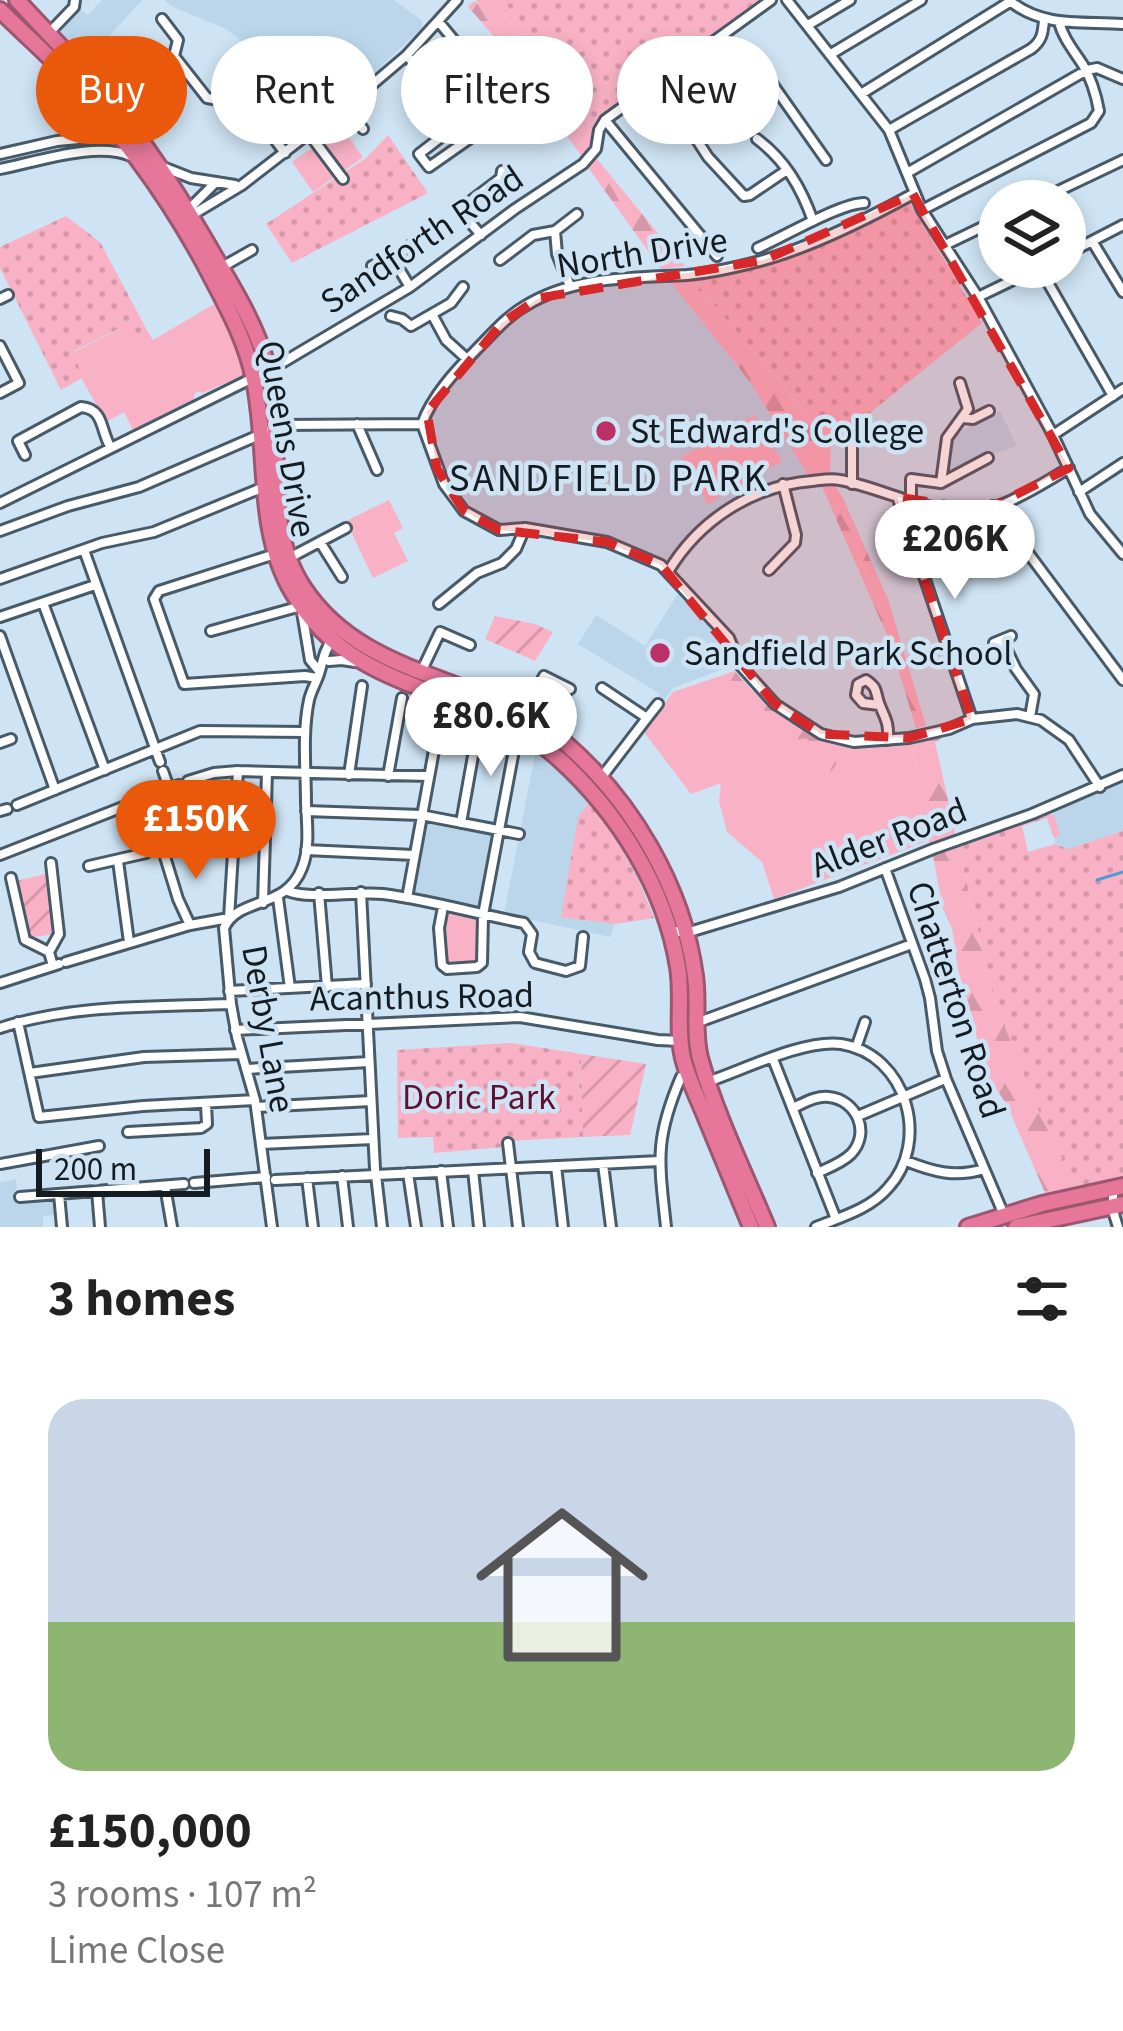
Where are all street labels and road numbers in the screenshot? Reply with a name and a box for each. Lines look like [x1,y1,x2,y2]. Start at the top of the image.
street label: Sandforth Road [310,153,534,327]
street label: North Drive [553,214,731,292]
street label: Queens Drive [245,336,329,542]
street label: Alder Road [804,785,974,891]
street label: Chatterton Road [894,875,1018,1125]
street label: Derby Lane [228,941,308,1117]
street label: Acanthus Road [309,970,535,1024]

